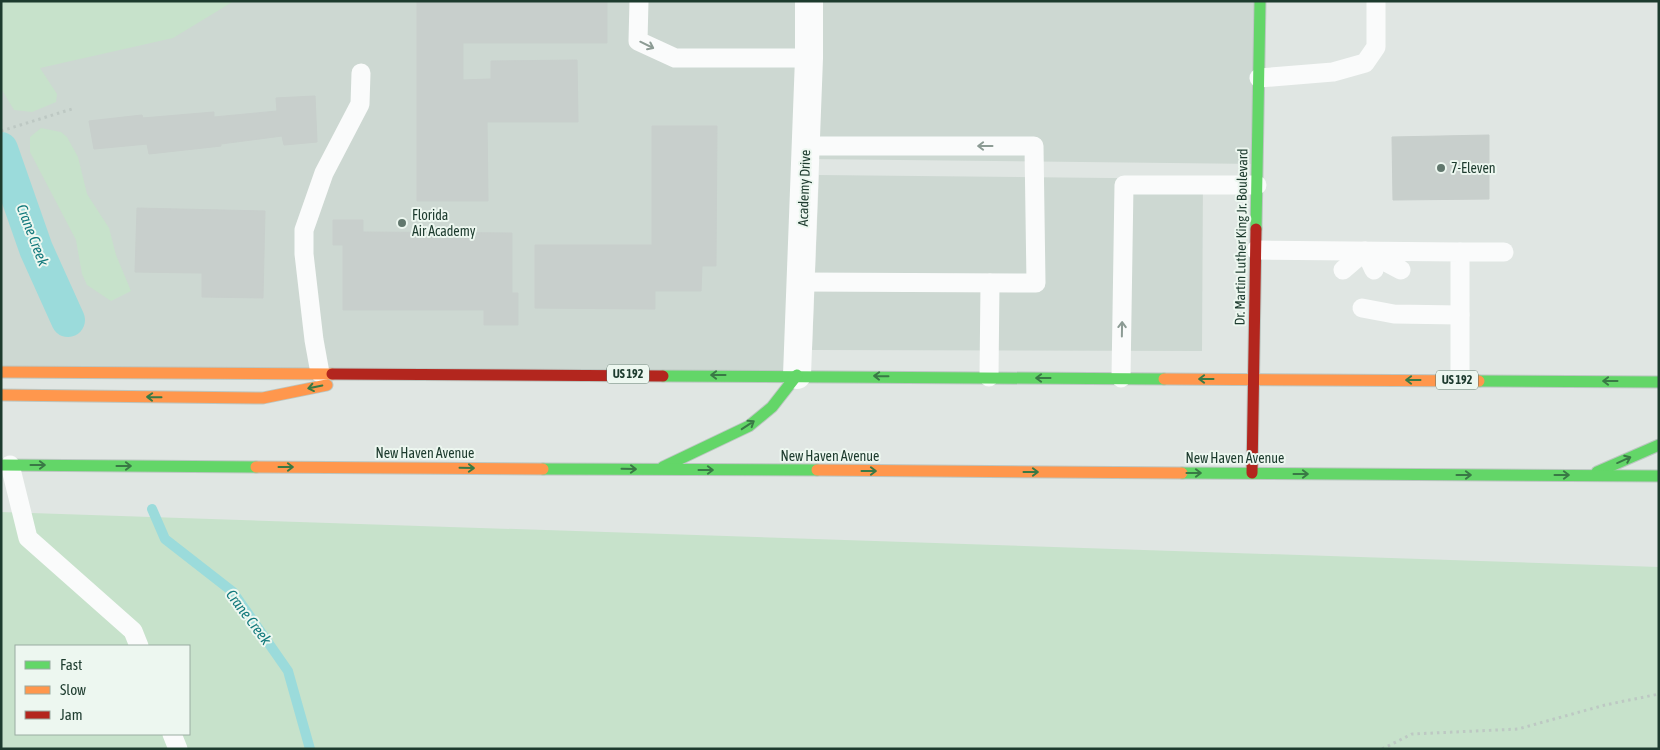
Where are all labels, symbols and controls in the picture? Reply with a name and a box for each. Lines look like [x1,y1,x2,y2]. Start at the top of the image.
one-way arrow [639,40,654,50]
one-way arrow [978,141,994,151]
street label: Dr. Martin Luther King Jr. Boulevard [1231,148,1251,326]
street label: Academy Drive [795,150,813,226]
place label: 7-Eleven [1451,160,1496,176]
marker: 7-Eleven [1435,162,1447,174]
water label: Crane Creek [14,202,53,269]
place label: Florida Air Academy [412,207,476,239]
marker: Florida Air Academy [396,217,408,229]
one-way arrow [1117,322,1127,338]
road number: US 192 [607,364,649,384]
one-way arrow [710,370,726,380]
road number: US 192 [1436,370,1478,390]
one-way arrow [873,371,889,381]
one-way arrow [1035,373,1052,383]
one-way arrow [1198,374,1214,384]
one-way arrow [1405,375,1421,385]
one-way arrow [1602,376,1618,386]
one-way arrow [308,383,324,392]
one-way arrow [146,392,162,402]
one-way arrow [741,420,755,430]
street label: New Haven Avenue [376,445,474,461]
street label: New Haven Avenue [781,448,879,464]
street label: New Haven Avenue [1186,450,1284,466]
one-way arrow [1616,455,1631,464]
one-way arrow [30,460,46,470]
one-way arrow [115,461,131,471]
one-way arrow [278,462,294,472]
one-way arrow [458,463,475,473]
one-way arrow [621,464,637,474]
one-way arrow [698,465,714,475]
one-way arrow [860,466,877,476]
one-way arrow [1023,467,1039,477]
one-way arrow [1186,468,1202,478]
one-way arrow [1292,469,1309,479]
one-way arrow [1455,470,1471,480]
one-way arrow [1553,470,1569,480]
water label: Crane Creek [223,586,275,648]
legend [15,645,190,735]
text: Fast [60,656,82,673]
text: Slow [60,681,86,698]
text: Jam [60,706,83,723]

